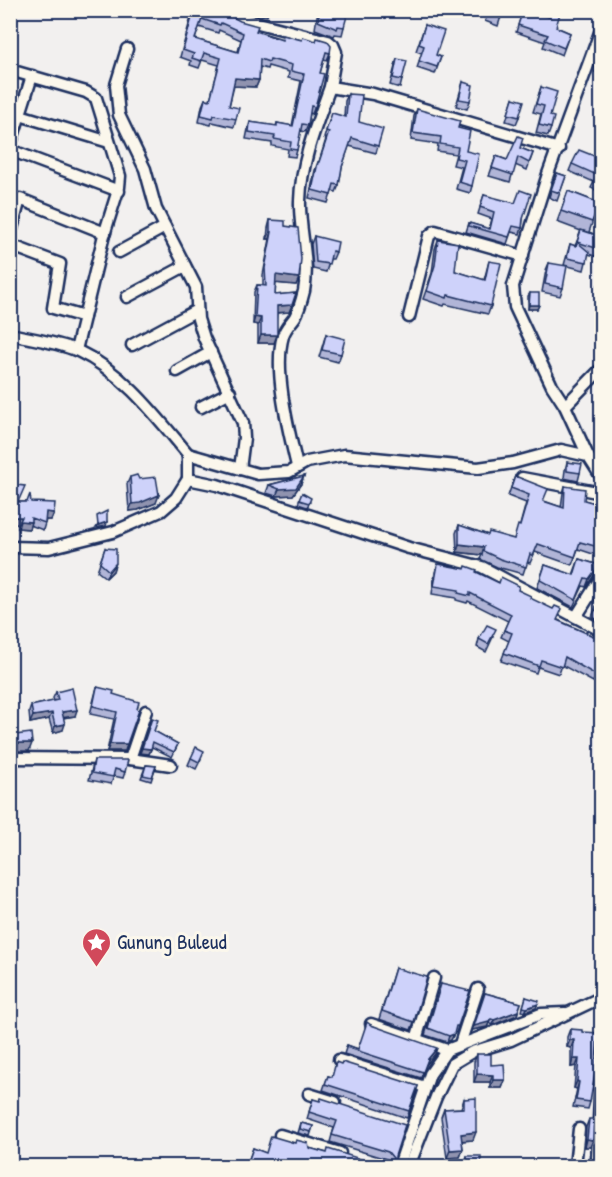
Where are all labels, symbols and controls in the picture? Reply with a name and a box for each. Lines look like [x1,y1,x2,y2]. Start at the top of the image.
place icon: Gunung Buleud [80,926,112,968]
place label: Gunung Buleud [117,927,227,956]

